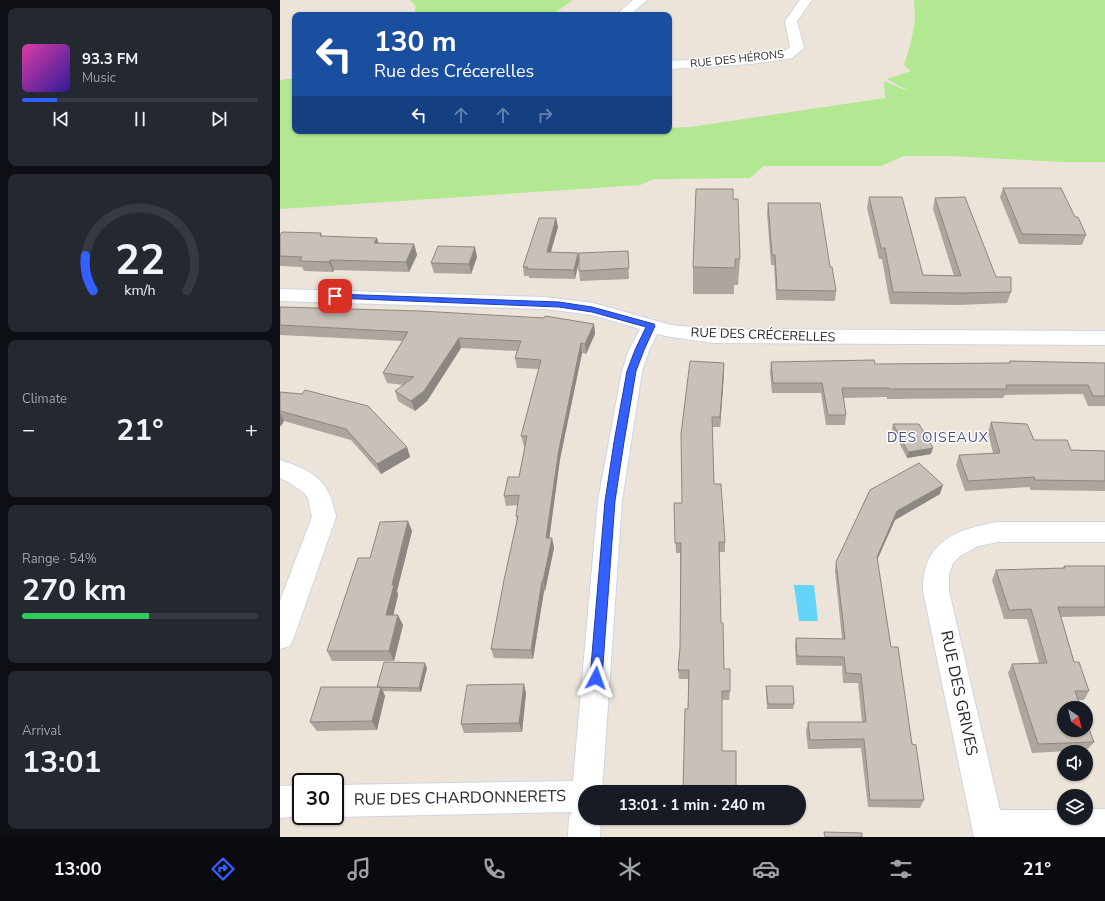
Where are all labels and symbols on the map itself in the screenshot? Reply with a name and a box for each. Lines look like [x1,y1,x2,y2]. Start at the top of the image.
street label: RUE DES HÉRONS [689,46,785,71]
pin [318,279,352,313]
street label: RUE DES CRÉCERELLES [690,322,836,347]
district label: DES OISEAUX [887,428,989,447]
street label: RUE DES GRIVES [935,628,983,758]
position arrow [575,657,617,699]
north arrow [1057,701,1093,737]
speed limit sign: 30 [292,773,344,825]
street label: RUE DES CHARDONNERETS [354,785,566,811]

